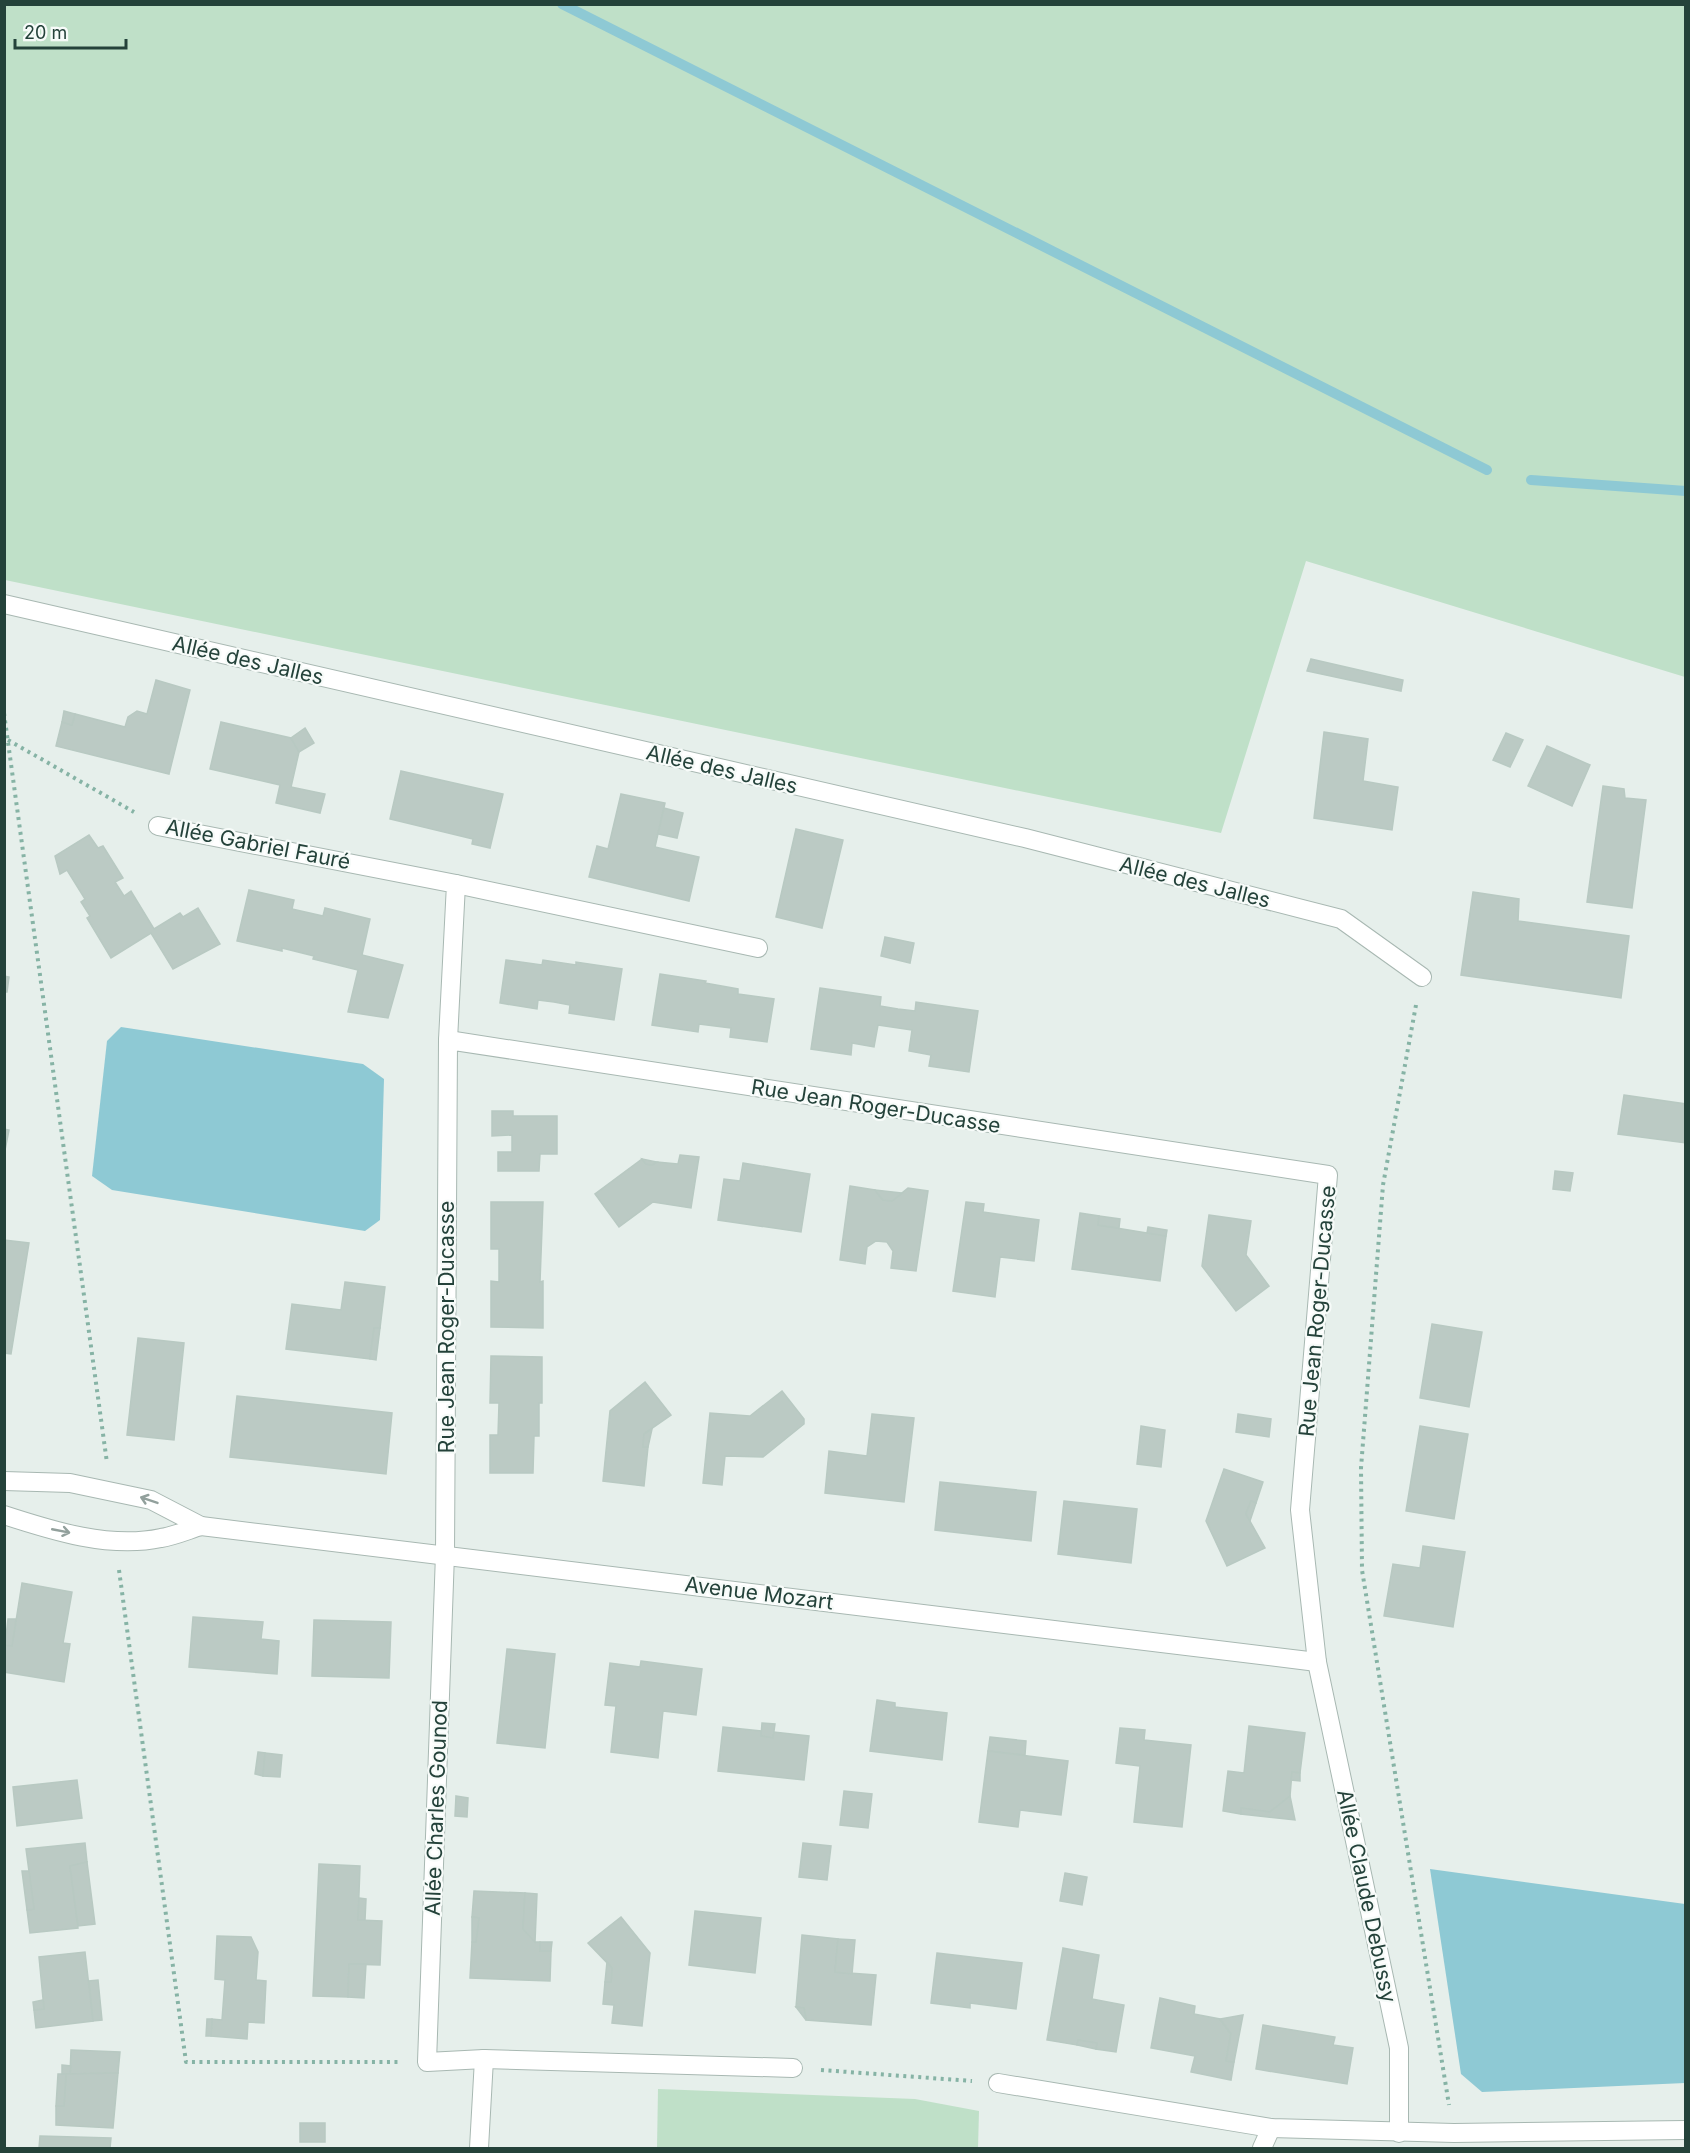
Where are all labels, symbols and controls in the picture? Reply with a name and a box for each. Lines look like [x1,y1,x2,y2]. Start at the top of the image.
scale bar [15,12,126,50]
text: 20 m [24,22,67,43]
street label: Allée des Jalles [170,630,326,690]
street label: Allée des Jalles [644,739,800,799]
street label: Allée Gabriel Fauré [163,814,353,874]
street label: Allée des Jalles [1117,851,1273,913]
street label: Rue Jean Roger-Ducasse [749,1074,1003,1138]
street label: Rue Jean Roger-Ducasse [1294,1184,1340,1438]
street label: Rue Jean Roger-Ducasse [434,1201,459,1453]
one-way arrow [140,1494,159,1505]
one-way arrow [50,1526,70,1537]
street label: Avenue Mozart [683,1571,835,1615]
street label: Allée Charles Gounod [420,1700,452,1916]
street label: Allée Claude Debussy [1332,1787,1402,2005]

